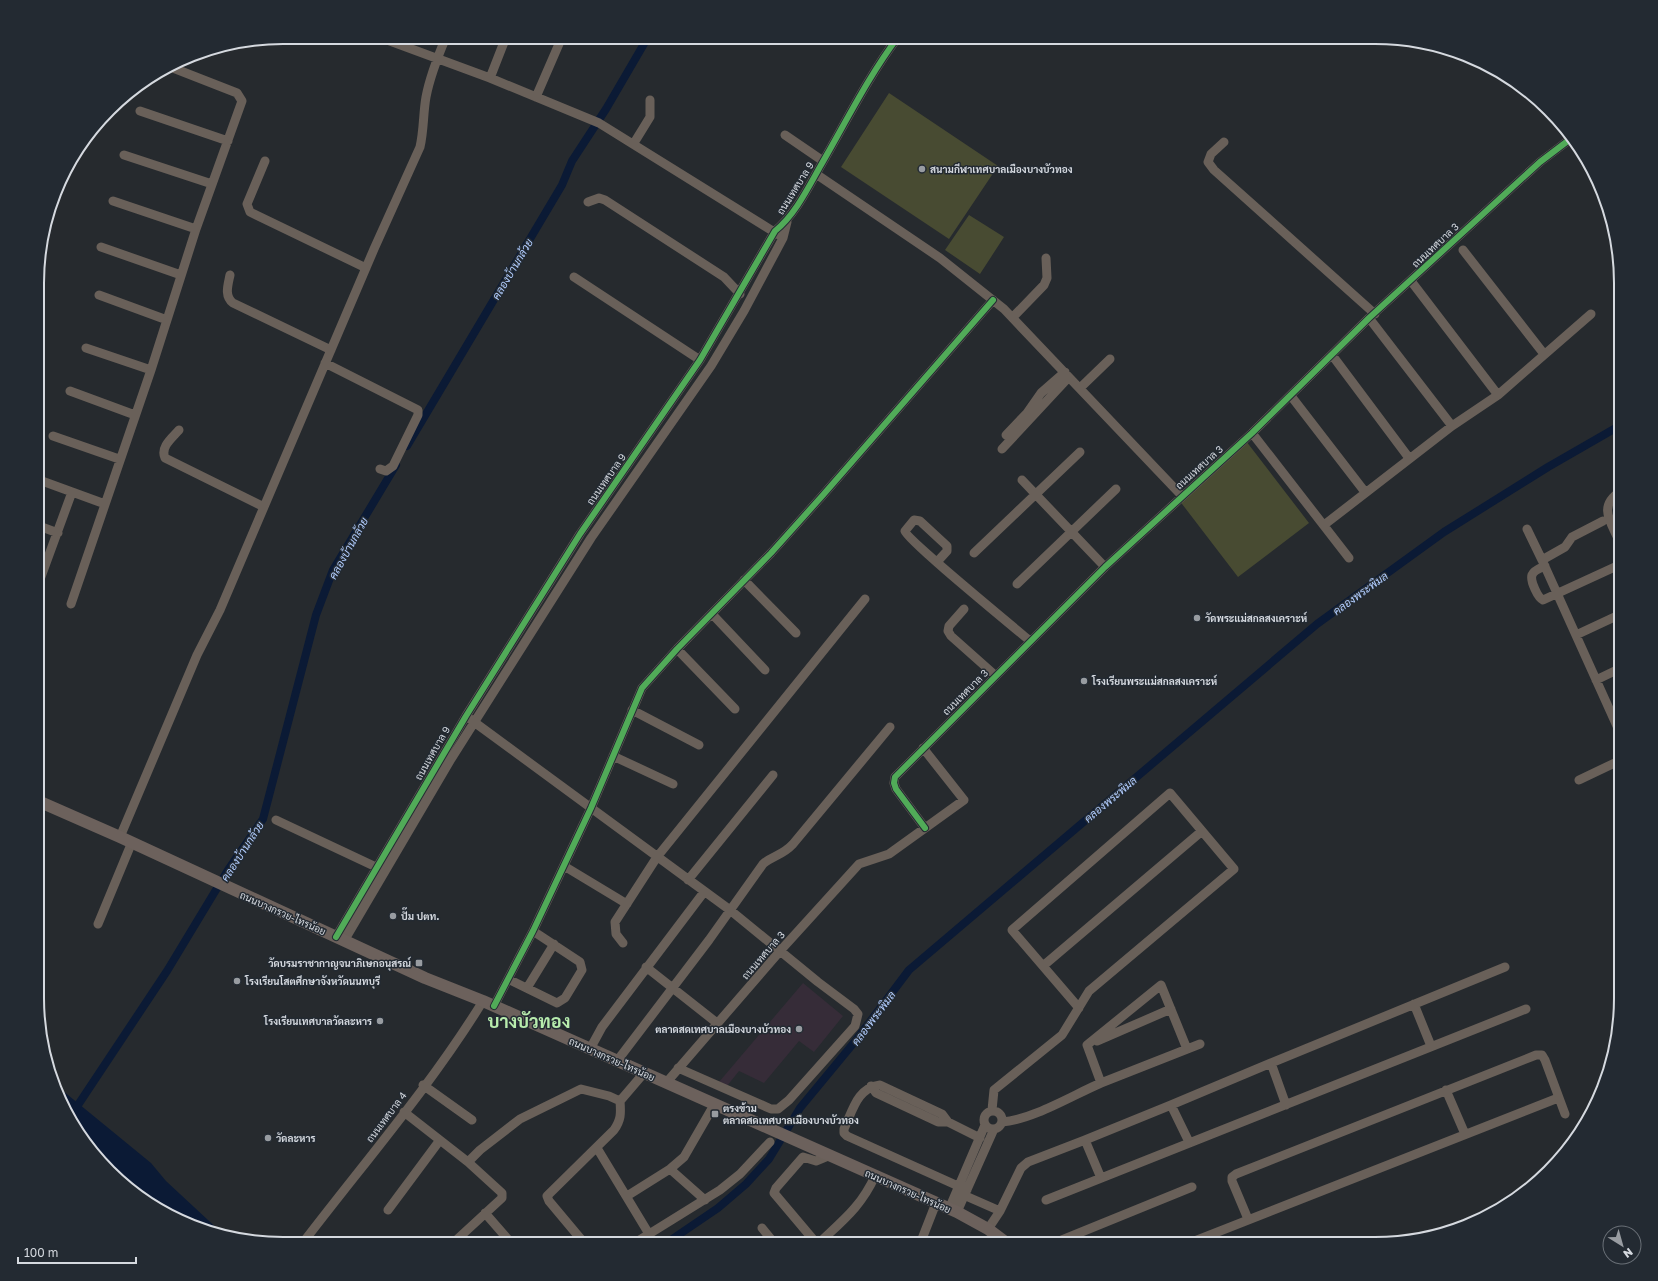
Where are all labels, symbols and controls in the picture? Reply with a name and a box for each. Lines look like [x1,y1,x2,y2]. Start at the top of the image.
street label: ถนนเทศบาล 9 [774,159,816,217]
place label: สนามกีฬาเทศบาลเมืองบางบัวทอง [930,163,1073,175]
marker: สนามกีฬาเทศบาลเมืองบางบัวทอง [917,164,927,174]
street label: ถนนเทศบาล 3 [1409,220,1461,270]
water label: คลองบ้านกล้วย [489,236,536,302]
street label: ถนนเทศบาล 3 [1173,442,1225,491]
street label: ถนนเทศบาล 9 [584,451,628,507]
water label: คลองบ้านกล้วย [326,514,371,581]
water label: คลองพระพิมล [1330,569,1390,617]
place label: วัดพระแม่สกลสงเคราะห์ [1205,611,1308,624]
marker: วัดพระแม่สกลสงเคราะห์ [1192,613,1202,623]
street label: ถนนเทศบาล 3 [940,667,990,717]
place label: โรงเรียนพระแม่สกลสงเคราะห์ [1091,674,1218,687]
marker: โรงเรียนพระแม่สกลสงเคราะห์ [1079,676,1089,686]
street label: ถนนเทศบาล 9 [412,724,452,782]
water label: คลองพระพิมล [1081,773,1139,825]
water label: คลองบ้านกล้วย [218,818,267,883]
street label: ถนนบางกรวย-ไทรน้อย [238,889,328,937]
place label: ปั๊ม ปตท. [401,907,439,922]
marker: ปั๊ม ปตท. [388,911,398,921]
street label: ถนนเทศบาล 3 [739,928,787,981]
place label: วัดบรมราชากาญจนาภิเษกอนุสรณ์ [268,956,412,971]
marker: วัดบรมราชากาญจนาภิเษกอนุสรณ์ [414,958,424,968]
place label: โรงเรียนโสตศึกษาจังหวัดนนทบุรี [244,975,380,989]
marker: โรงเรียนโสตศึกษาจังหวัดนนทบุรี [232,976,242,986]
water label: คลองพระพิมล [848,988,898,1048]
district label: บางบัวทอง [488,1010,570,1032]
place label: โรงเรียนเทศบาลวัดละหาร [263,1015,372,1027]
marker: โรงเรียนเทศบาลวัดละหาร [375,1016,385,1026]
place label: ตลาดสดเทศบาลเมืองบางบัวทอง [655,1023,791,1035]
marker: ตลาดสดเทศบาลเมืองบางบัวทอง [794,1024,804,1034]
street label: ถนนบางกรวย-ไทรน้อย [567,1035,657,1083]
street label: ถนนเทศบาล 4 [363,1089,409,1145]
place label: ตรงข้าม ตลาดสดเทศบาลเมืองบางบัวทอง [723,1102,859,1126]
marker: ตรงข้าม ตลาดสดเทศบาลเมืองบางบัวทอง [710,1109,720,1119]
place label: วัดละหาร [276,1132,316,1144]
marker: วัดละหาร [263,1133,273,1143]
street label: ถนนบางกรวย-ไทรน้อย [863,1167,953,1215]
north arrow [1602,1225,1642,1265]
scale bar [18,1239,136,1265]
text: 100 m [24,1245,58,1260]
text: N [1621,1246,1636,1261]

